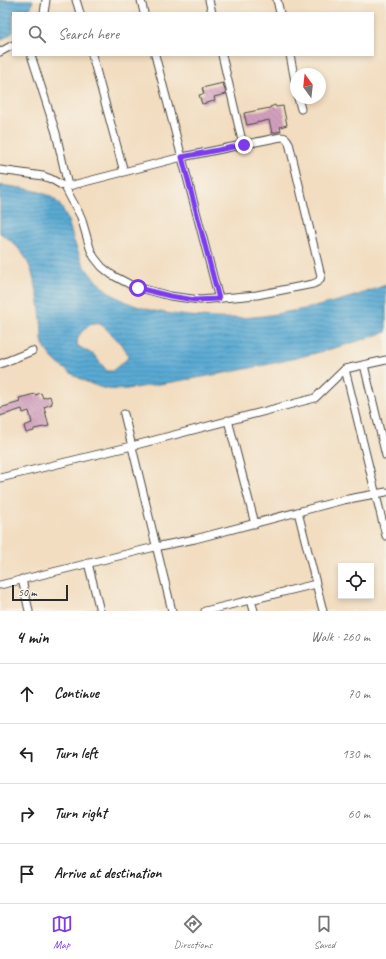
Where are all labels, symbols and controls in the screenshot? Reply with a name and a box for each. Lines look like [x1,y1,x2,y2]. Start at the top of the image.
search box [12,12,374,56]
icon: search [26,23,48,45]
text: Search here [58,25,119,44]
north arrow [290,68,326,104]
route end [235,136,253,154]
route start [129,279,147,297]
map controls [338,563,374,599]
button: locate [338,563,374,599]
scale bar [12,583,68,602]
text: 50 m [18,585,37,599]
text: 4 min [16,627,49,648]
text: Walk · 260 m [311,629,370,645]
icon: ahead [16,683,38,705]
text: Continue [54,684,99,703]
text: 70 m [348,686,370,702]
icon: left [16,743,38,765]
text: Turn left [54,744,97,763]
text: 130 m [342,746,370,762]
icon: right [16,803,38,825]
text: Turn right [54,804,107,823]
text: 60 m [348,806,370,822]
icon: arrive [16,863,38,885]
text: Arrive at destination [54,864,161,883]
tab: Map [51,913,73,951]
tab: Directions [174,913,212,951]
tab: Saved [313,913,335,951]

